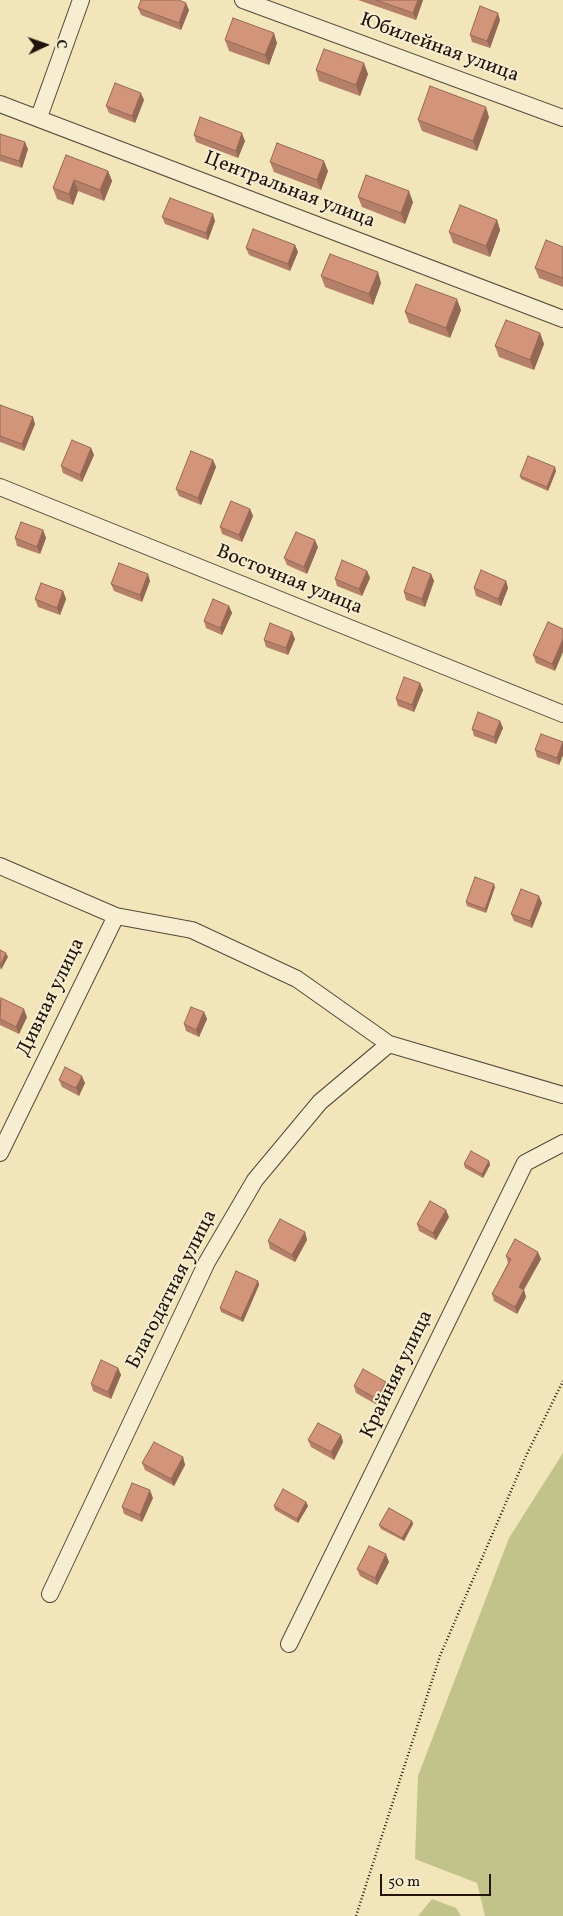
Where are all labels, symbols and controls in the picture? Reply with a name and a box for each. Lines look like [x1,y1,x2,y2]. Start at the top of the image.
street label: Юбилейная улица [356,9,522,89]
north arrow [20,20,70,70]
text: С [51,39,70,49]
street label: Центральная улица [200,147,378,235]
street label: Восточная улица [212,541,366,621]
street label: Дивная улица [13,935,91,1061]
street label: Благодатная улица [123,1207,223,1373]
street label: Крайняя улица [357,1307,439,1443]
scale bar [383,1864,494,1896]
text: 50 m [388,1872,420,1893]

